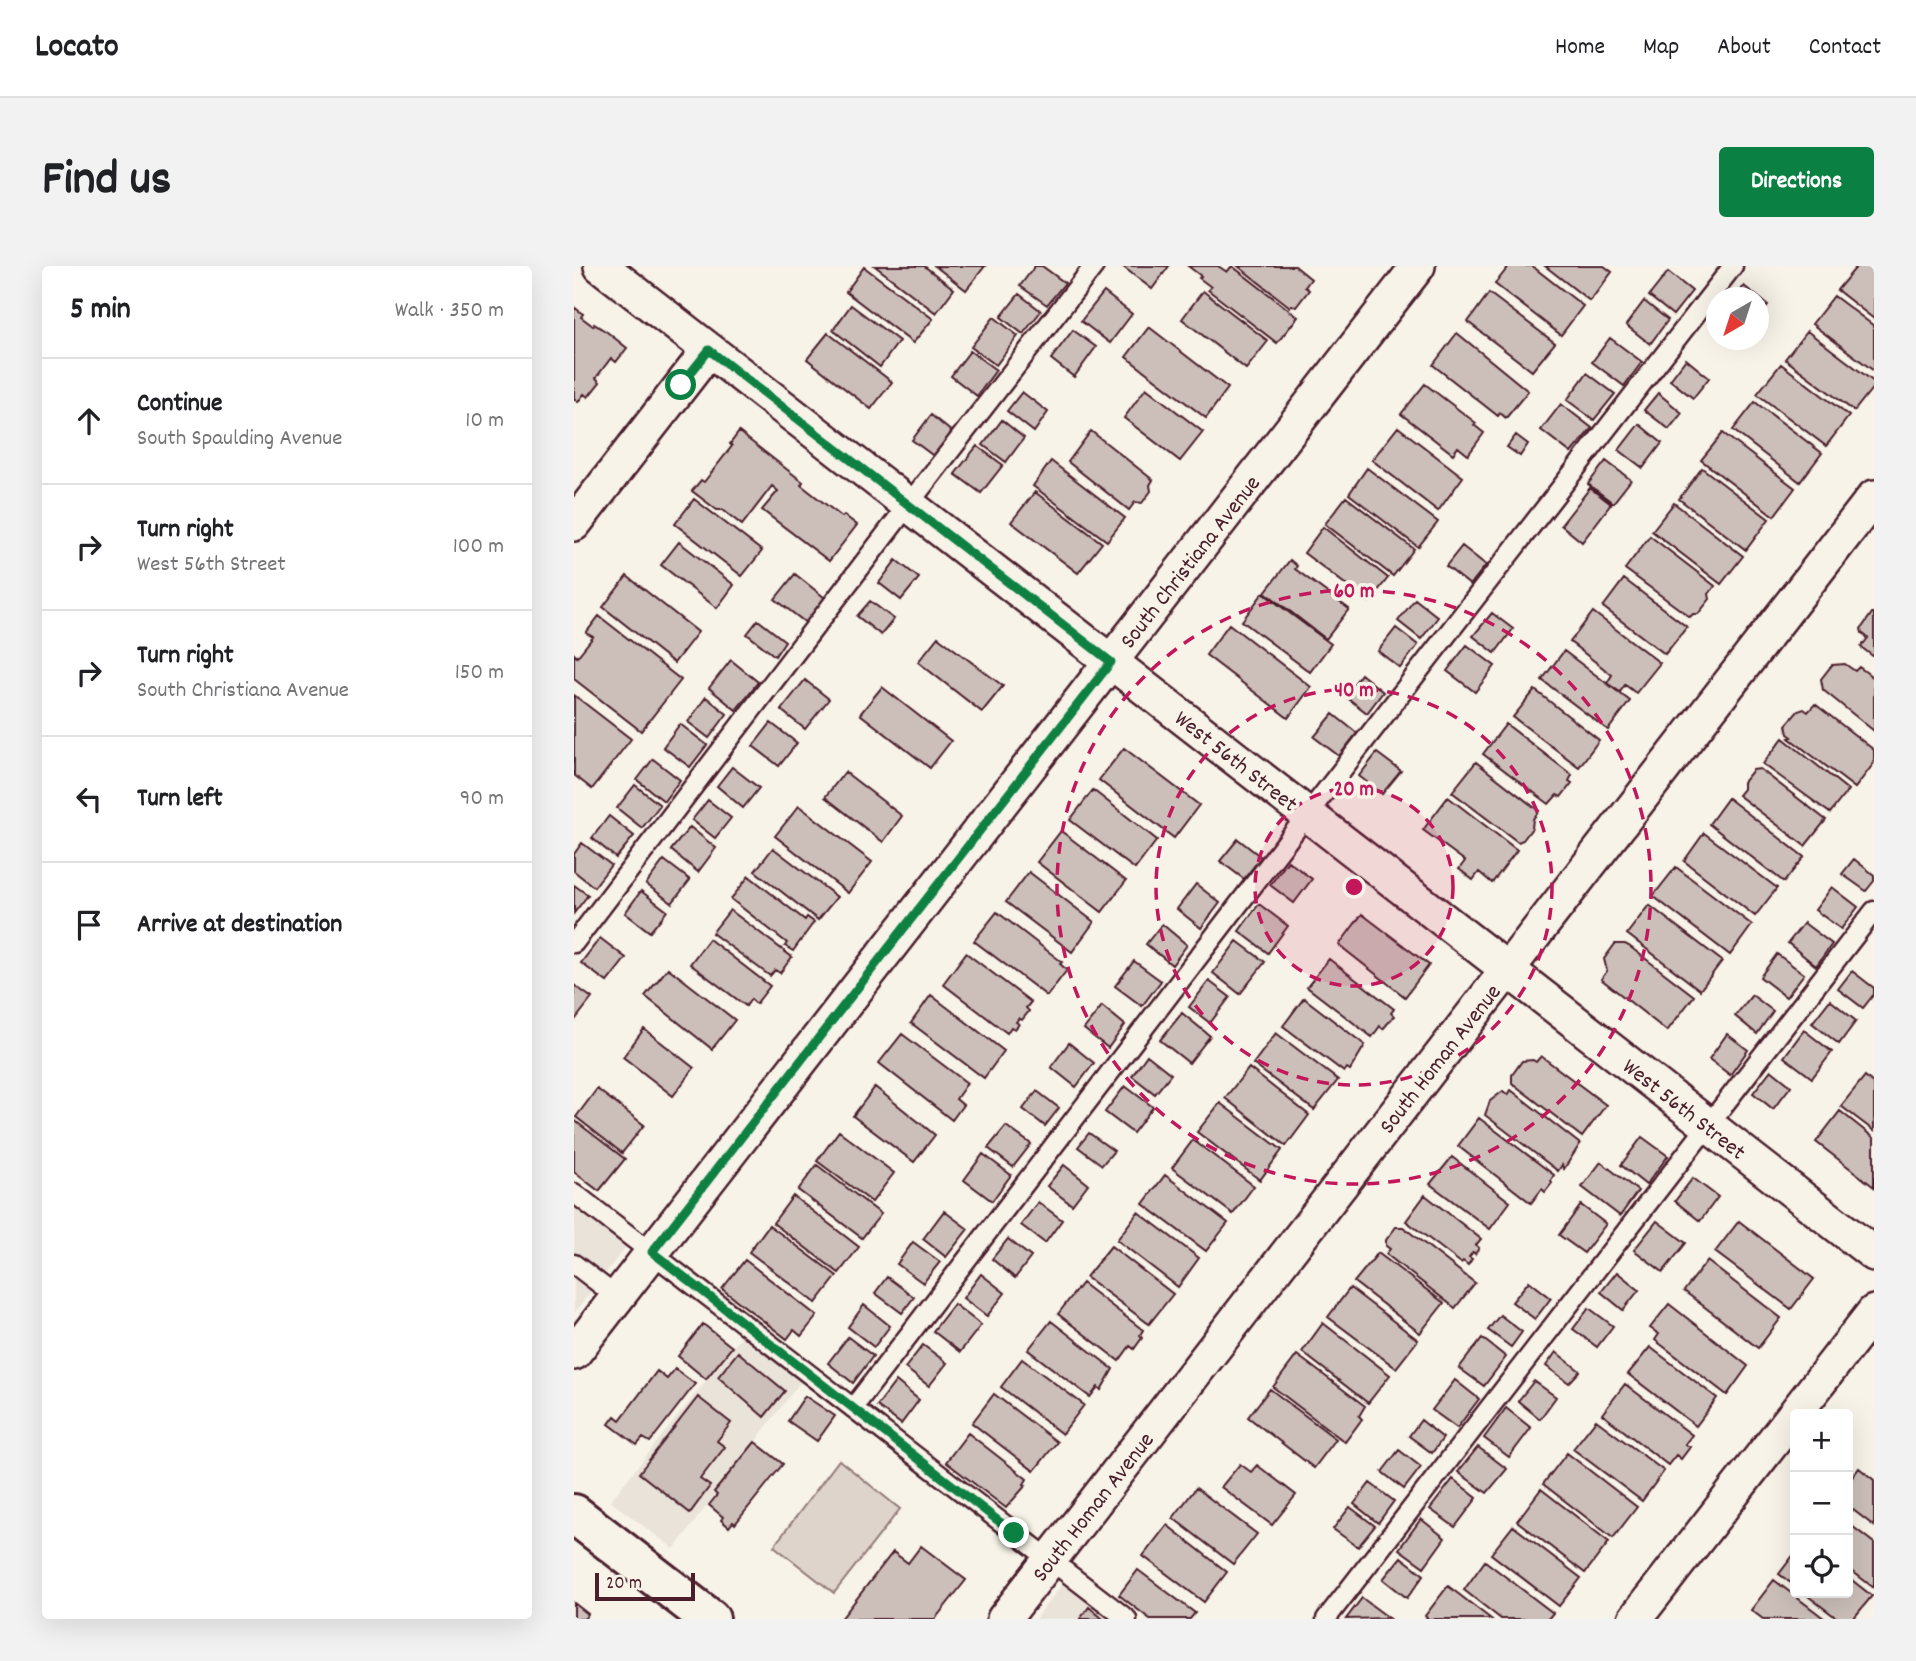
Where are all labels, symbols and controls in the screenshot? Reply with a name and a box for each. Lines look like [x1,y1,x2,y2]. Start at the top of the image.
text: Locato [35,25,119,72]
text: Home [1555,31,1605,65]
text: Map [1643,31,1679,65]
text: About [1717,31,1771,65]
text: Contact [1809,31,1881,65]
text: Find us [42,147,171,217]
button: Directions [1719,147,1874,217]
north arrow [1706,287,1769,350]
text: 5 min [70,290,131,333]
text: Walk · 350 m [395,295,504,328]
route start [665,369,696,400]
text: Continue [137,386,222,423]
icon: ahead [70,402,108,440]
text: 10 m [465,405,504,438]
text: South Spaulding Avenue [137,423,342,456]
street label: South Christiana Avenue [1113,469,1270,657]
text: Turn right [137,512,234,549]
icon: right [70,528,108,566]
text: 100 m [453,531,504,564]
text: West 56th Street [137,549,286,582]
text: 60 m [1334,578,1374,608]
text: Turn right [137,638,234,675]
icon: right [70,654,108,692]
text: 150 m [455,657,504,690]
text: South Christiana Avenue [137,675,349,708]
text: 40 m [1334,677,1374,707]
street label: West 56th Street [1166,704,1304,822]
text: 20 m [1334,776,1374,806]
icon: left [70,780,108,818]
text: Turn left [137,781,223,818]
text: 90 m [460,783,504,816]
centre of rings [1342,875,1366,899]
icon: arrive [70,906,108,944]
text: Arrive at destination [137,907,342,944]
street label: South Homan Avenue [1373,978,1511,1142]
street label: West 56th Street [1614,1052,1752,1170]
map controls [1790,1409,1853,1598]
button: + [1790,1409,1853,1472]
street label: South Homan Avenue [1026,1426,1164,1590]
button: − [1790,1472,1853,1535]
route end [998,1517,1029,1548]
button: locate [1790,1535,1853,1598]
scale bar [595,1570,695,1602]
text: 20 m [606,1571,642,1598]

